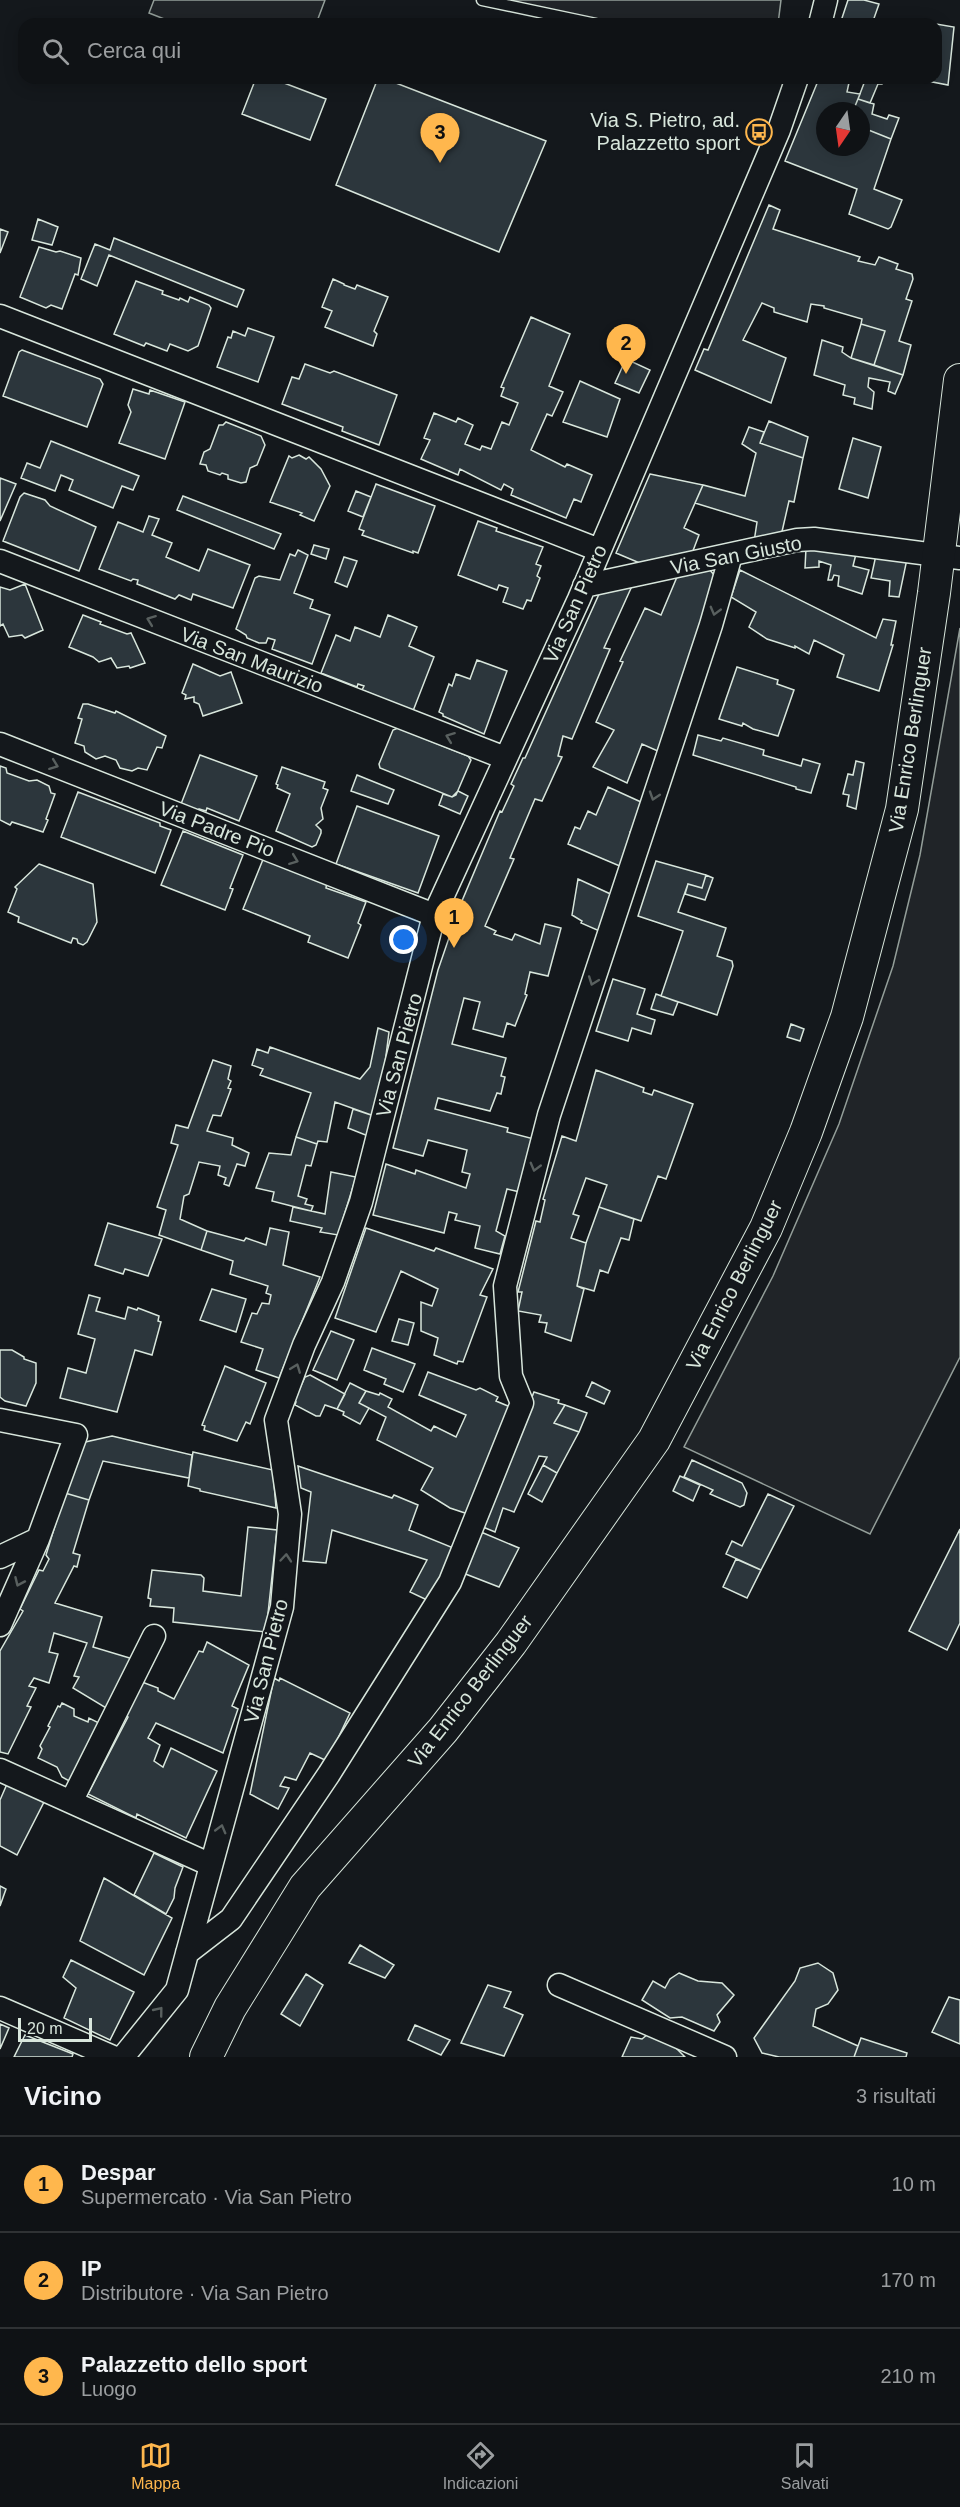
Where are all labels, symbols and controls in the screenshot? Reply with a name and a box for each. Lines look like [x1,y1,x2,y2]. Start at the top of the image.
search box [18,18,942,84]
icon: search [39,35,72,68]
text: Cerca qui [87,38,181,63]
north arrow [816,102,870,156]
place label: Via S. Pietro, ad. Palazzetto sport [590,109,740,154]
pin: 3 [420,114,460,163]
bus stop icon: Via S. Pietro, ad. Palazzetto sport [744,117,774,147]
pin: 2 [606,324,646,374]
street label: Via San Giusto [669,532,803,578]
street label: Via San Pietro [539,541,611,667]
one-way arrow [710,605,722,616]
one-way arrow [147,615,158,627]
street label: Via San Maurizio [178,623,326,697]
street label: Via Enrico Berlinguer [884,645,936,834]
one-way arrow [446,732,457,744]
one-way arrow [48,758,59,770]
one-way arrow [649,790,661,801]
street label: Via Padre Pio [156,797,278,861]
one-way arrow [289,852,299,865]
pin: 1 [434,898,474,948]
your location [389,925,418,954]
one-way arrow [588,975,601,986]
street label: Via San Pietro [372,991,426,1119]
one-way arrow [529,1162,542,1172]
street label: Via Enrico Berlinguer [682,1196,787,1374]
one-way arrow [288,1363,301,1374]
one-way arrow [279,1553,292,1562]
one-way arrow [14,1575,26,1586]
street label: Via San Pietro [240,1596,292,1726]
street label: Via Enrico Berlinguer [404,1610,537,1772]
one-way arrow [214,1824,226,1834]
one-way arrow [152,2007,163,2018]
scale bar [18,2015,92,2042]
text: 20 m [27,2020,63,2037]
text: Vicino [24,2081,102,2111]
text: 3 risultati [856,2085,936,2107]
text: Despar [81,2160,156,2185]
text: 1 [38,2173,49,2195]
text: 10 m [892,2173,936,2195]
text: Supermercato · Via San Pietro [81,2186,352,2208]
text: IP [81,2256,102,2281]
text: 2 [38,2269,49,2291]
text: 170 m [880,2269,936,2291]
text: Distributore · Via San Pietro [81,2282,329,2304]
text: Palazzetto dello sport [81,2352,307,2377]
text: 3 [38,2365,49,2387]
text: 210 m [880,2365,936,2387]
text: Luogo [81,2378,137,2400]
tab: Mappa [131,2439,180,2493]
tab: Indicazioni [443,2439,518,2493]
tab: Salvati [781,2439,829,2493]

